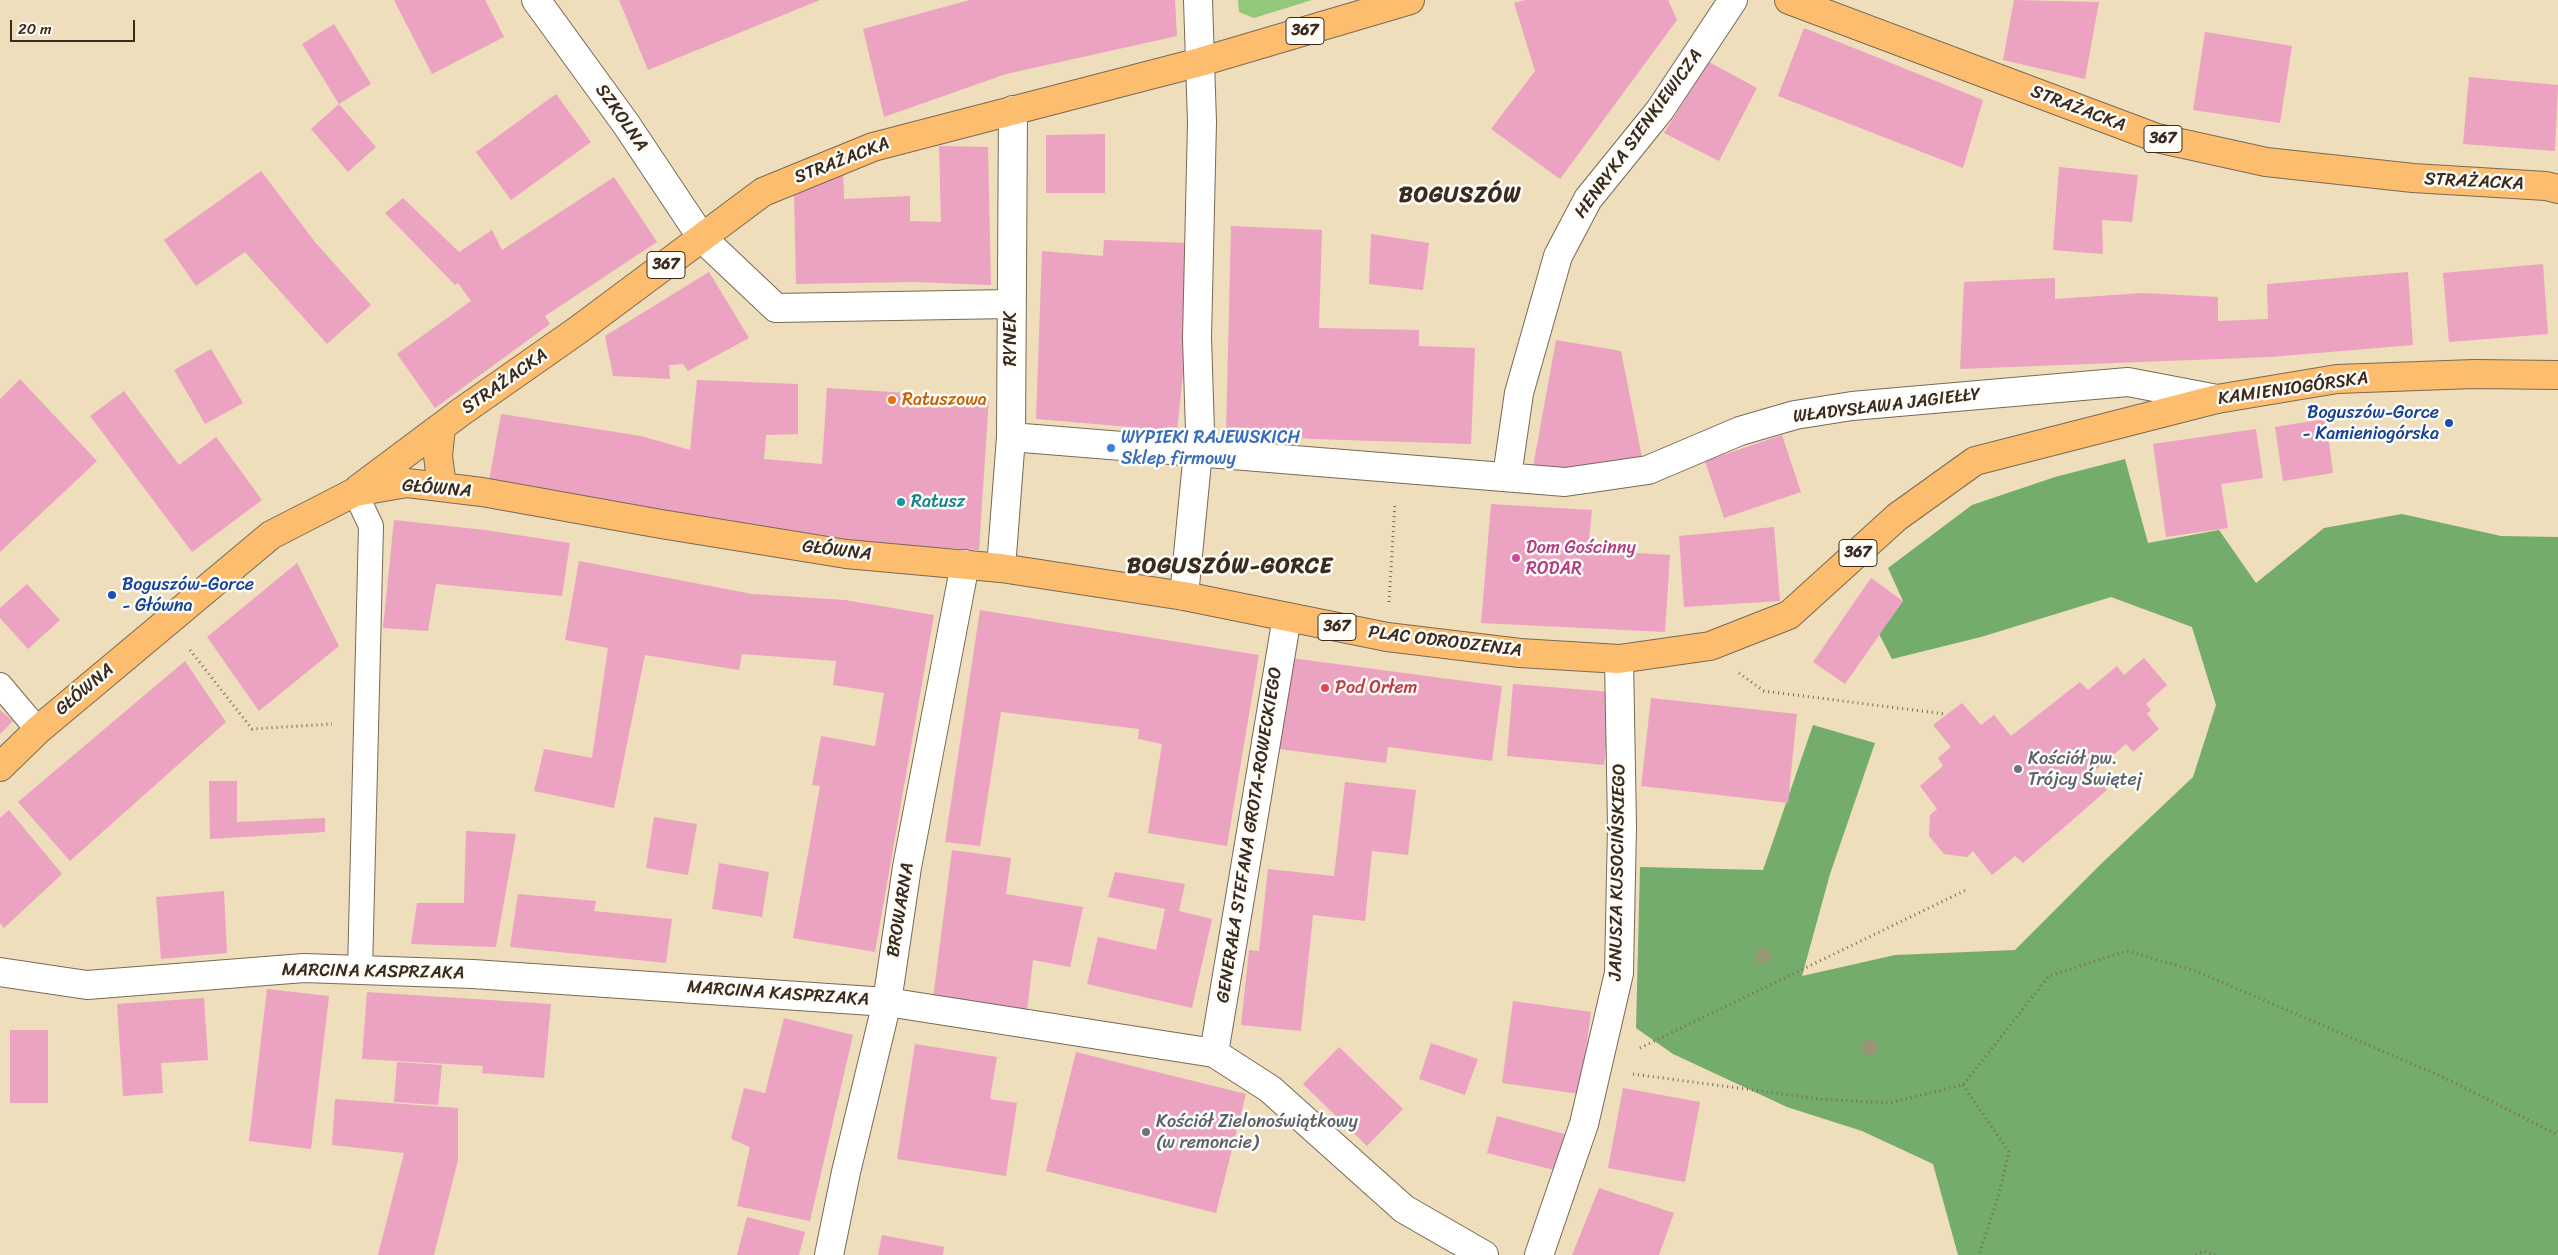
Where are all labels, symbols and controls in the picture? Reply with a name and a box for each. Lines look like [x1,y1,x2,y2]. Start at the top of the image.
scale bar [12,10,138,42]
text: 20 m [18,16,52,42]
road number: 367 [1286,18,1324,44]
street label: HENRYKA SIENKIEWICZA [1570,45,1708,223]
street label: SZKOLNA [590,80,652,156]
street label: STRAŻACKA [2028,81,2128,137]
road number: 367 [2144,126,2182,152]
street label: STRAŻACKA [792,133,892,189]
street label: STRAŻACKA [2424,169,2524,195]
district label: BOGUSZÓW [1399,183,1521,209]
road number: 367 [647,252,685,278]
street label: RYNEK [1000,312,1022,366]
street label: STRAŻACKA [458,345,552,419]
street label: KAMIENIOGÓRSKA [2217,368,2369,410]
street label: WŁADYSŁAWA JAGIEŁŁY [1792,384,1982,428]
place label: Ratuszowa [902,389,987,411]
marker: Ratuszowa [886,394,898,406]
place label: Boguszów-Gorce - Kamieniogórska [2302,402,2439,444]
marker: Boguszów-Gorce - Kamieniogórska [2443,417,2455,429]
place label: WYPIEKI RAJEWSKICH Sklep firmowy [1121,427,1300,469]
marker: WYPIEKI RAJEWSKICH Sklep firmowy [1105,442,1117,454]
street label: GŁÓWNA [401,475,473,503]
place label: Ratusz [911,491,965,513]
marker: Ratusz [895,496,907,508]
street label: GŁÓWNA [801,536,873,566]
place label: Dom Gościnny RODAR [1526,537,1636,580]
road number: 367 [1839,540,1877,566]
marker: Dom Gościnny RODAR [1510,552,1522,564]
district label: BOGUSZÓW-GORCE [1126,554,1334,580]
place label: Boguszów-Gorce - Główna [122,574,254,616]
marker: Boguszów-Gorce - Główna [106,589,118,601]
road number: 367 [1318,614,1356,640]
street label: PLAC ODRODZENIA [1367,622,1523,662]
street label: GŁÓWNA [51,659,119,721]
street label: GENERAŁA STEFANA GROTA-ROWECKIEGO [1213,666,1287,1004]
place label: Pod Orłem [1335,677,1417,699]
marker: Pod Orłem [1319,682,1331,694]
place label: Kościół pw. Trójcy Świętej [2028,748,2142,791]
street label: JANUSZA KUSOCIŃSKIEGO [1605,763,1631,981]
marker: Kościół pw. Trójcy Świętej [2012,763,2024,775]
street label: BROWARNA [883,861,919,959]
street label: MARCINA KASPRZAKA [282,960,464,984]
street label: MARCINA KASPRZAKA [686,977,870,1011]
place label: Kościół Zielonoświątkowy (w remoncie) [1156,1111,1358,1154]
marker: Kościół Zielonoświątkowy (w remoncie) [1140,1126,1152,1138]

